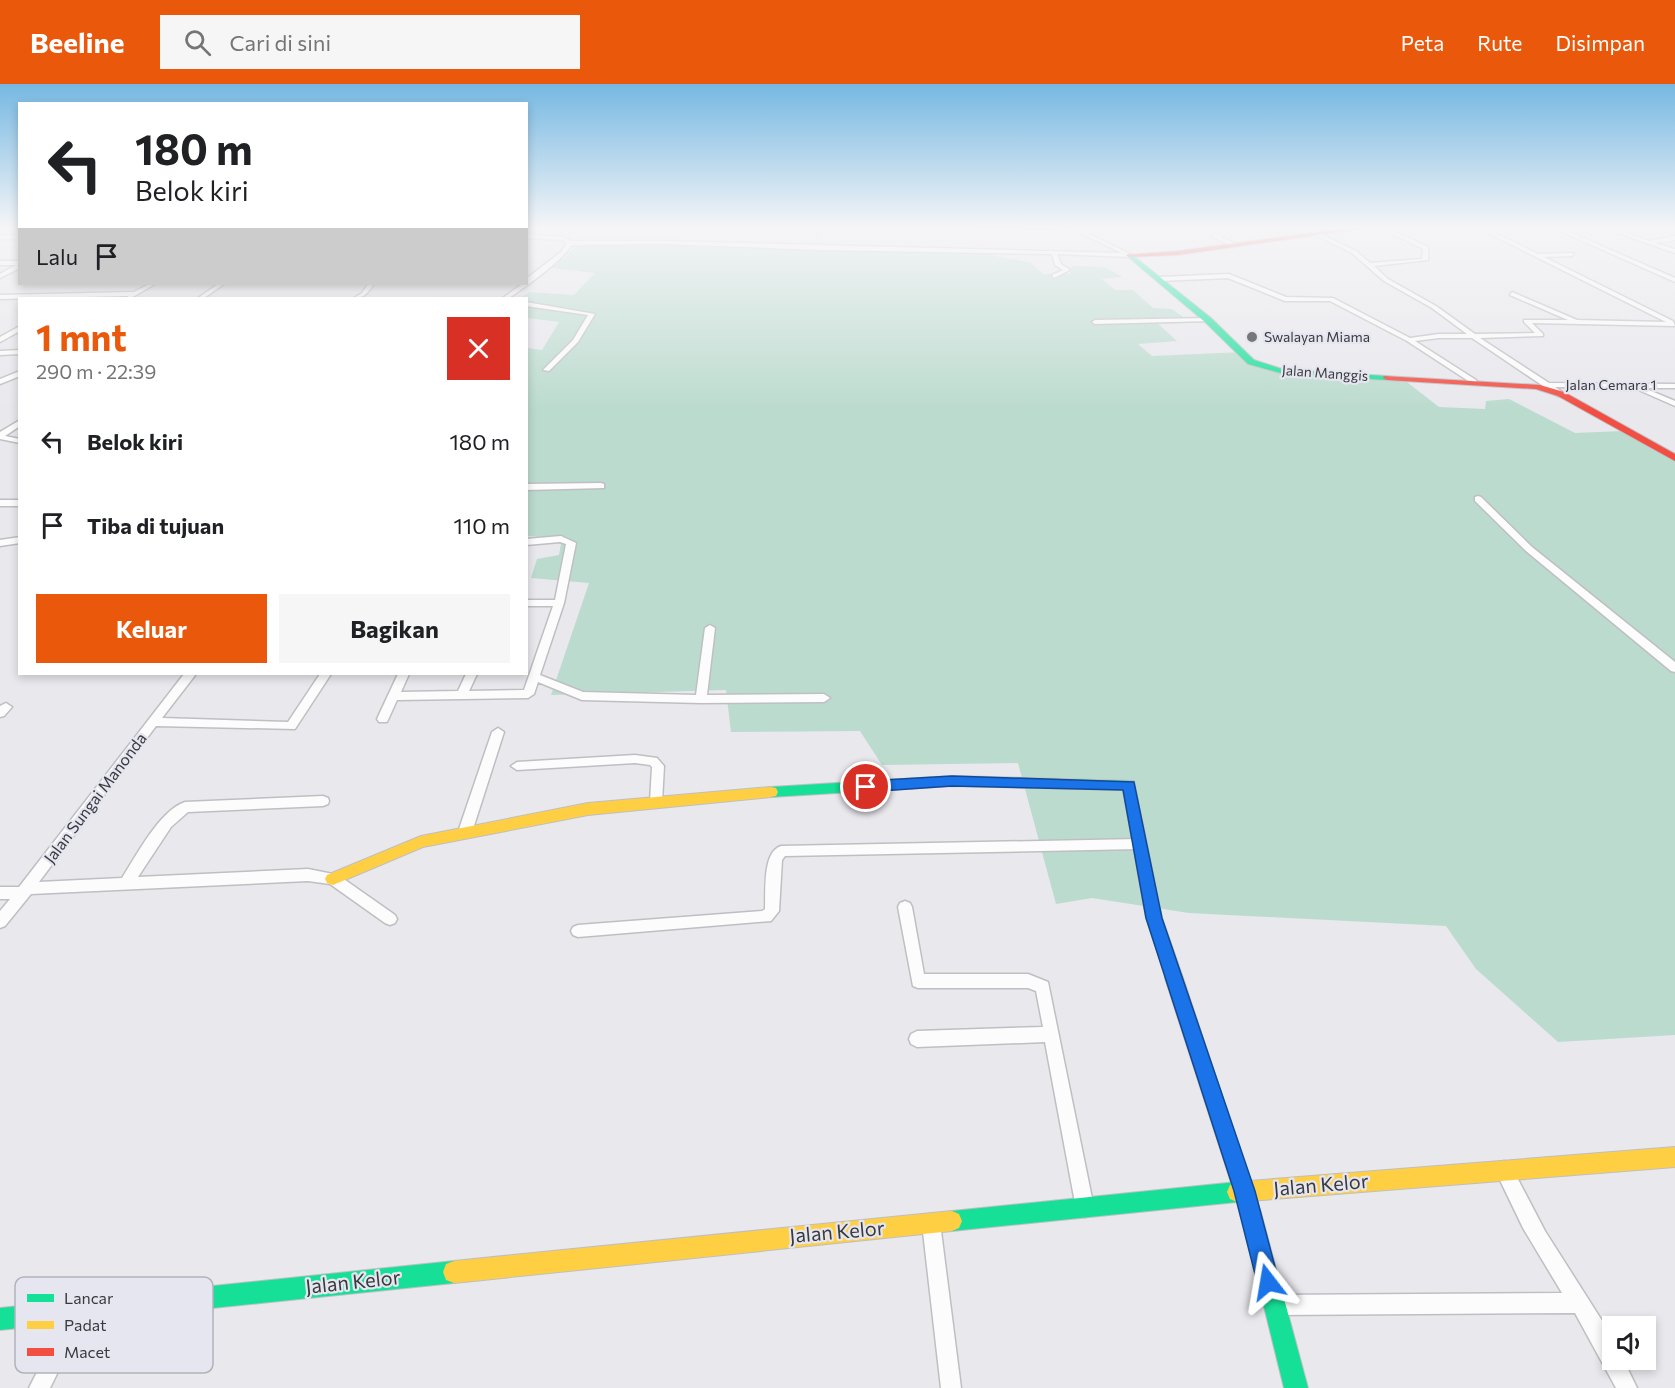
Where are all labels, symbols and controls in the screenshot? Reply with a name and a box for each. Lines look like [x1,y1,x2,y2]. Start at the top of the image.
search box [160,15,580,69]
text: Beeline [30,25,124,59]
icon: search [181,26,214,59]
text: Cari di sini [229,29,331,56]
text: Peta [1401,30,1444,55]
text: Rute [1477,30,1522,55]
text: Disimpan [1555,30,1645,55]
text: 180 m [135,122,253,174]
icon: left [36,126,114,204]
text: Belok kiri [135,174,249,207]
icon: arrive [90,240,123,273]
text: Lalu [36,243,78,270]
text: 1 mnt [36,314,127,358]
button: close [447,317,510,380]
place label: Swalayan Miama [1264,328,1370,345]
marker: Swalayan Miama [1245,330,1259,344]
text: 290 m · 22:39 [36,359,156,383]
street label: Jalan Manggis [1281,361,1369,384]
street label: Jalan Cemara 1 [1566,376,1656,393]
icon: left [36,425,69,458]
text: Belok kiri [87,428,183,455]
text: 180 m [449,428,510,455]
icon: arrive [36,509,69,542]
text: Tiba di tujuan [87,512,224,539]
text: 110 m [453,512,510,539]
button: Keluar [36,594,267,663]
button: Bagikan [279,594,510,663]
street label: Jalan Sungai Manonda [39,729,150,867]
pin [840,761,891,812]
icon: arrive [849,770,882,803]
street label: Jalan Kelor [1272,1168,1369,1200]
street label: Jalan Kelor [788,1215,885,1247]
position arrow [1236,1250,1300,1314]
street label: Jalan Kelor [304,1264,402,1298]
legend [15,1277,213,1373]
text: Lancar [64,1288,114,1307]
text: Padat [64,1315,107,1334]
map controls [1602,1316,1656,1370]
button: sound [1602,1316,1656,1370]
text: Macet [64,1342,111,1361]

